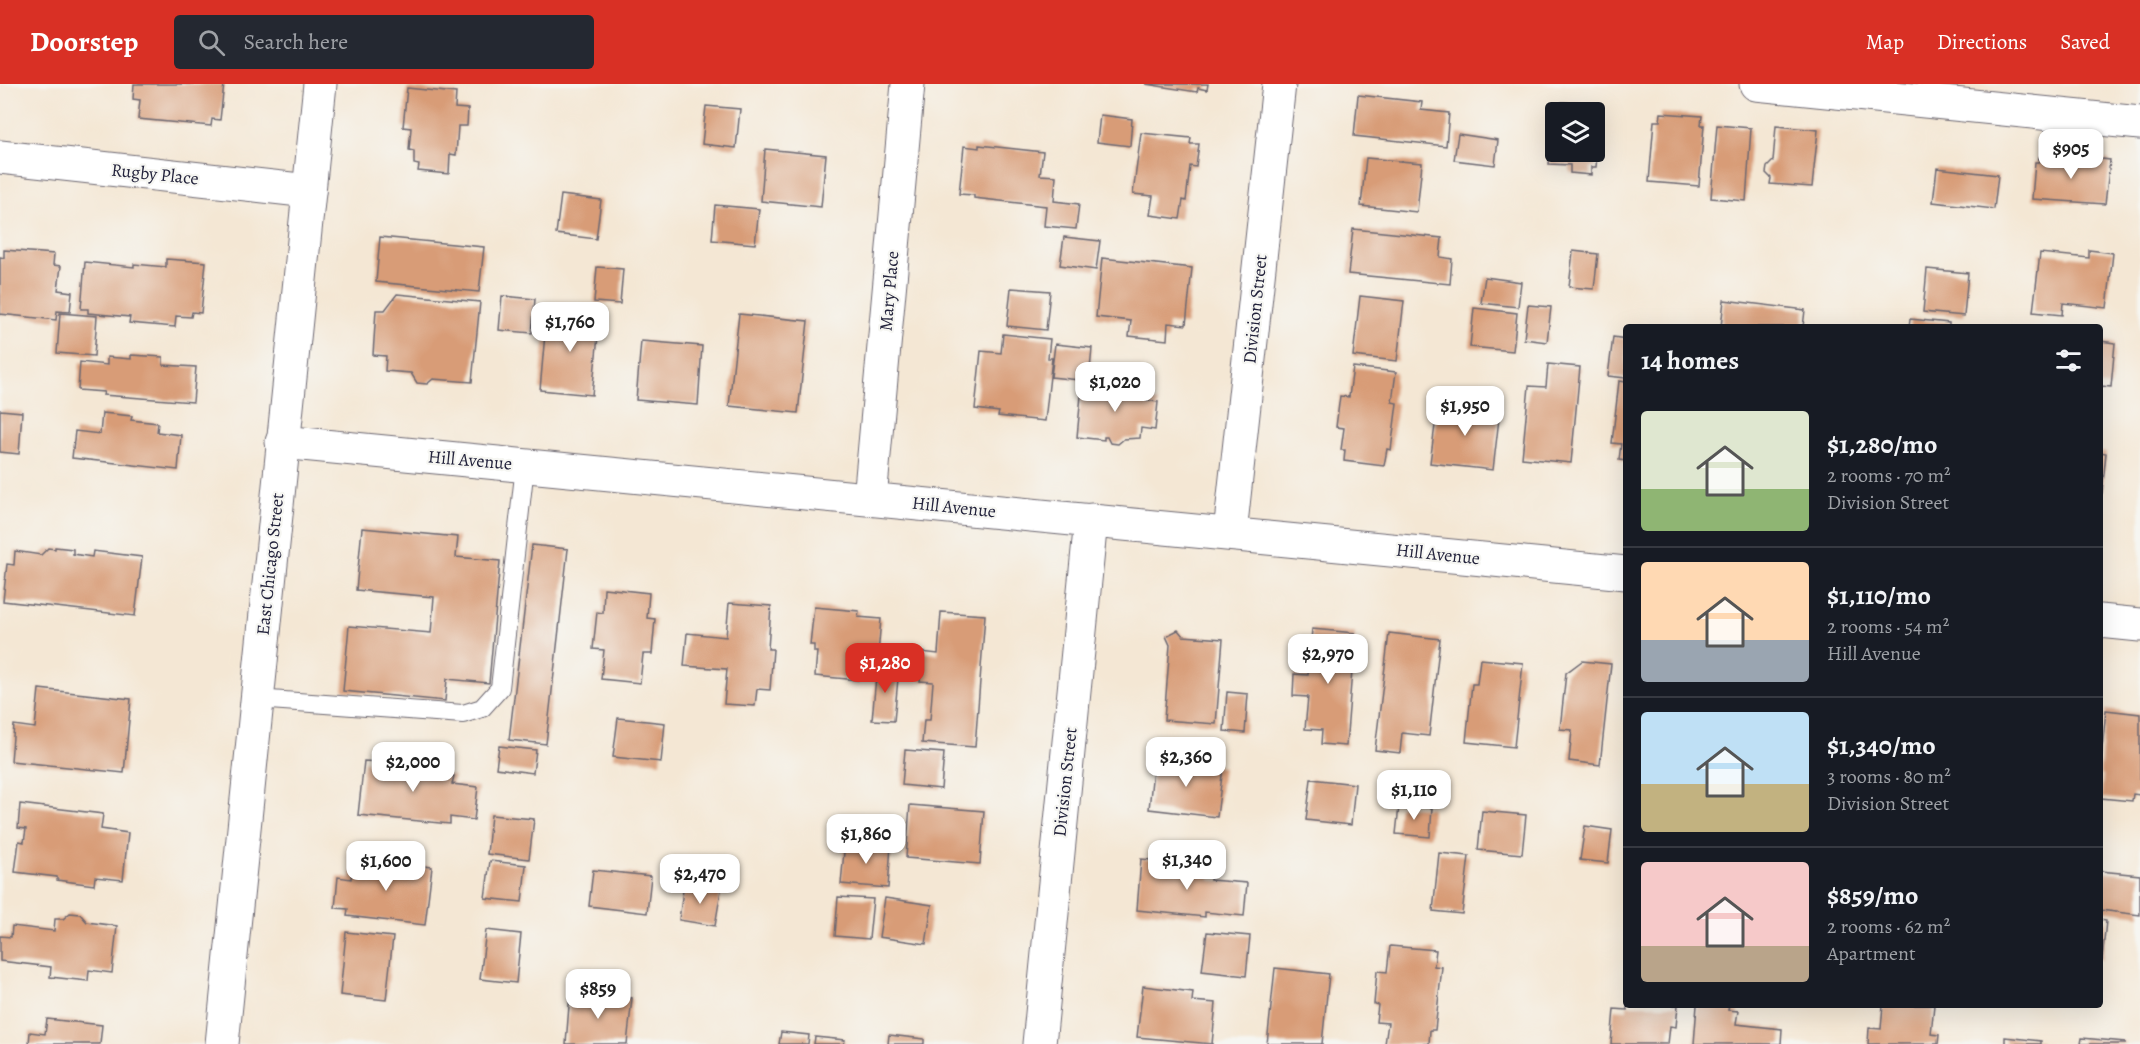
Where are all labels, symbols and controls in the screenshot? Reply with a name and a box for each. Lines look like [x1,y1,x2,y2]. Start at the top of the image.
search box [174,15,594,69]
text: Doorstep [30,23,138,61]
icon: search [195,26,228,59]
text: Search here [243,27,348,57]
text: Map [1866,28,1904,56]
text: Directions [1937,28,2027,56]
text: Saved [2060,28,2110,56]
map controls [1545,102,1605,162]
button: layers [1545,102,1605,162]
pin: $905 [2035,129,2107,180]
text: $905 [2052,135,2090,162]
street label: Rugby Place [110,157,200,191]
street label: Mary Place [874,250,904,332]
street label: Division Street [1237,253,1273,365]
pin: $1,760 [521,302,619,353]
text: $1,760 [545,308,595,335]
text: 14 homes [1641,343,1739,378]
icon: filters [2052,344,2085,377]
pin: $1,020 [1066,362,1164,413]
text: $1,020 [1089,368,1141,395]
pin: $1,950 [1416,386,1514,437]
text: $1,950 [1440,392,1490,419]
text: $1,280/mo [1827,427,1937,462]
icon: home [1689,435,1761,507]
street label: Hill Avenue [427,444,513,476]
text: 2 rooms · 70 m² [1827,462,1951,489]
text: Division Street [1827,489,1949,516]
street label: Hill Avenue [911,491,997,523]
street label: East Chicago Street [251,492,289,636]
street label: Hill Avenue [1395,538,1481,570]
text: $1,110/mo [1827,578,1931,613]
icon: home [1689,586,1761,658]
text: 2 rooms · 54 m² [1827,613,1949,640]
pin: $2,970 [1279,634,1377,685]
text: $2,970 [1302,640,1354,667]
text: Hill Avenue [1827,640,1921,667]
pin: $1,280 [836,643,934,694]
text: $1,280 [859,649,911,676]
street label: Division Street [1047,726,1083,838]
text: $1,340/mo [1827,728,1936,763]
icon: home [1689,736,1761,808]
pin: $2,360 [1137,737,1235,788]
pin: $2,000 [364,742,462,793]
text: $2,360 [1160,743,1212,770]
text: $2,000 [386,748,440,775]
text: 3 rooms · 80 m² [1827,763,1951,790]
pin: $1,110 [1365,770,1463,821]
text: $1,110 [1391,776,1437,803]
text: Division Street [1827,790,1949,817]
pin: $1,860 [817,814,915,865]
text: $1,860 [841,820,891,847]
pin: $1,340 [1138,840,1236,891]
pin: $1,600 [337,841,435,892]
text: $1,340 [1162,846,1212,873]
text: $1,600 [360,847,412,874]
pin: $2,470 [651,854,749,905]
text: $2,470 [674,860,726,887]
text: $859/mo [1827,878,1919,913]
icon: home [1689,886,1761,958]
text: 2 rooms · 62 m² [1827,913,1950,940]
text: Apartment [1827,940,1916,967]
pin: $859 [562,969,634,1020]
text: $859 [580,975,616,1002]

